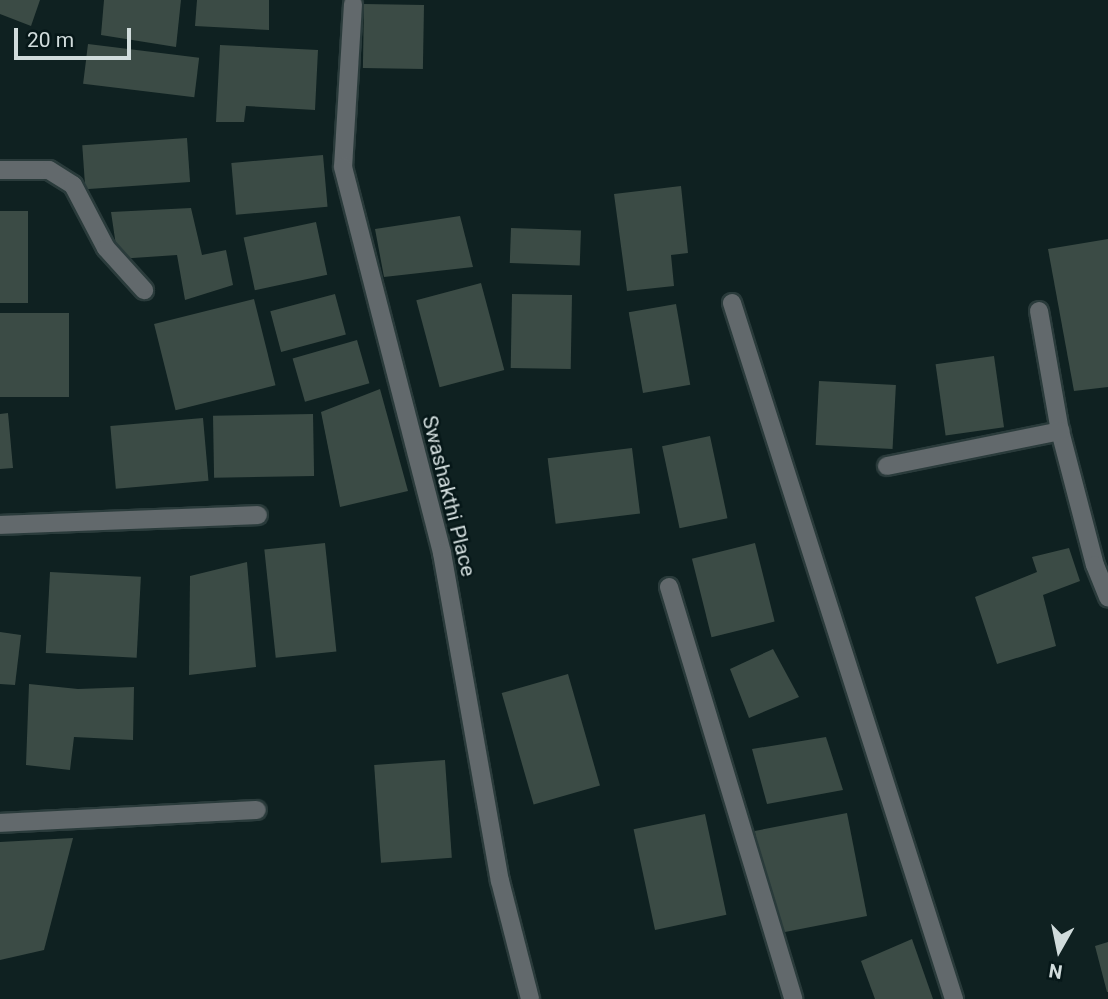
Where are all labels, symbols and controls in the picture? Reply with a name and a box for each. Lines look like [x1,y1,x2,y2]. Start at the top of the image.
scale bar [18,14,135,58]
text: 20 m [27,28,74,52]
street label: Swashakthi Place [417,413,481,579]
north arrow [1024,915,1094,985]
text: N [1047,959,1064,984]

